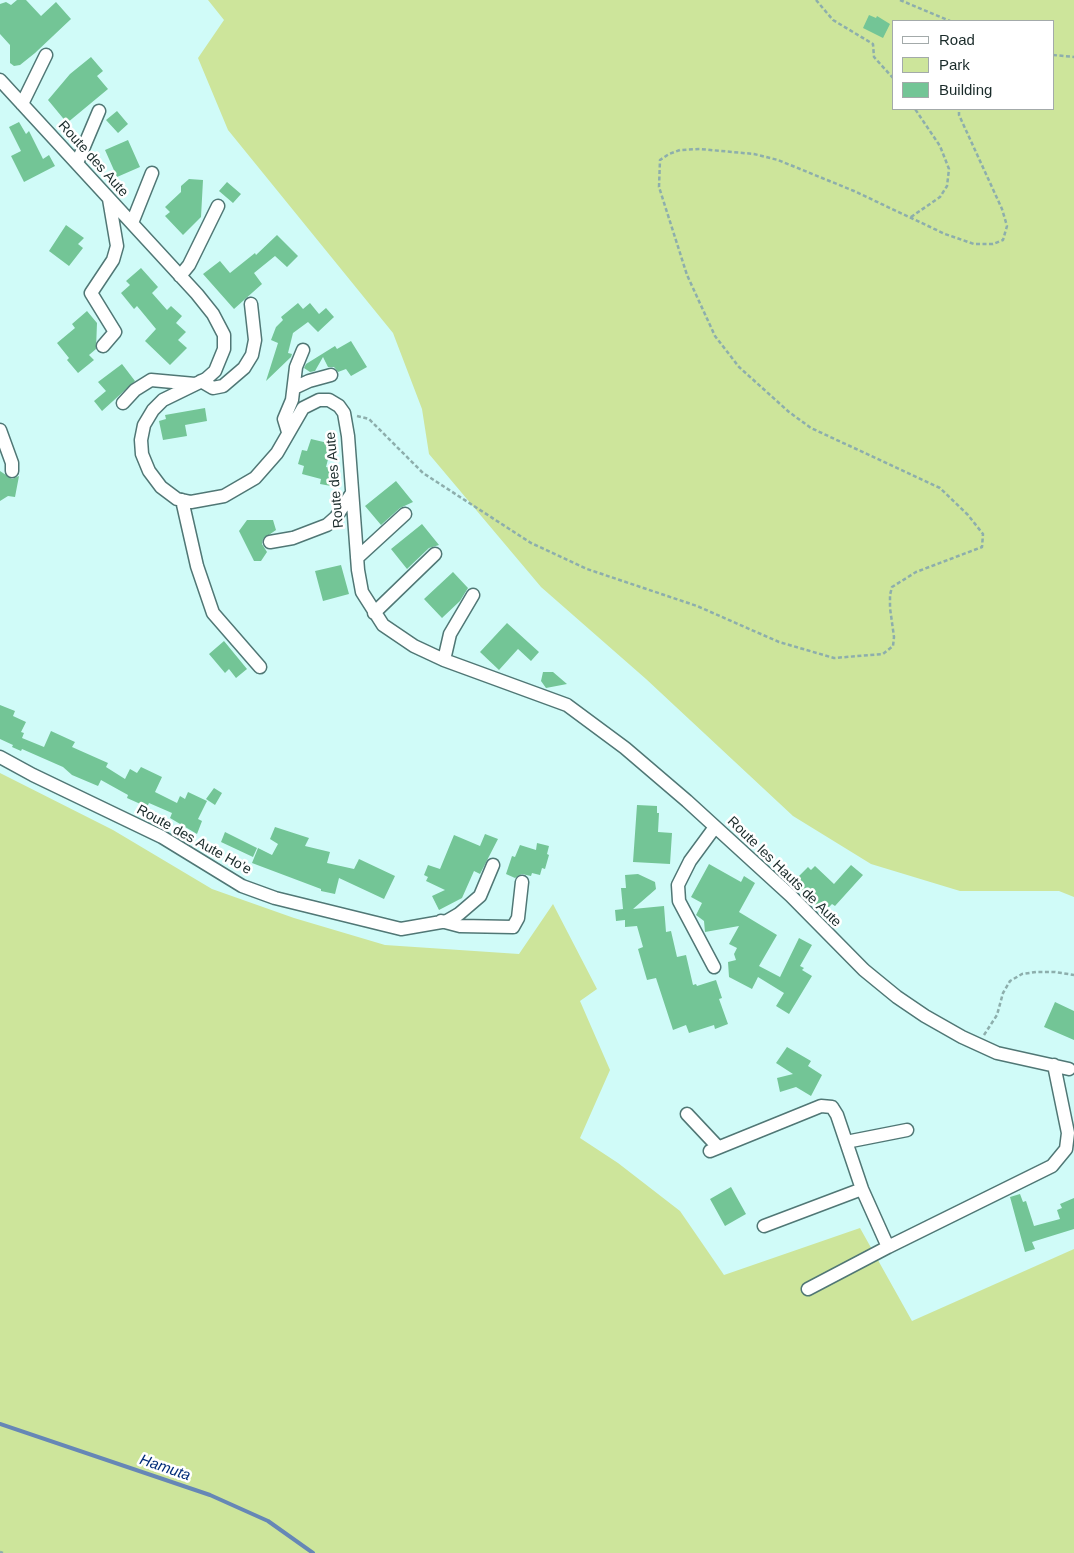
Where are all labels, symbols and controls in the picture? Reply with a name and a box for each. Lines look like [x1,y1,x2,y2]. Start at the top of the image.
legend [892,20,1054,110]
text: Road [939,31,975,48]
text: Park [939,56,970,73]
text: Building [939,81,992,98]
street label: Route des Aute [54,118,132,200]
street label: Route des Aute [322,431,348,529]
street label: Route des Aute Ho'e [134,801,254,879]
street label: Route les Hauts de Aute [724,813,844,931]
water label: Hamuta [137,1451,193,1485]

